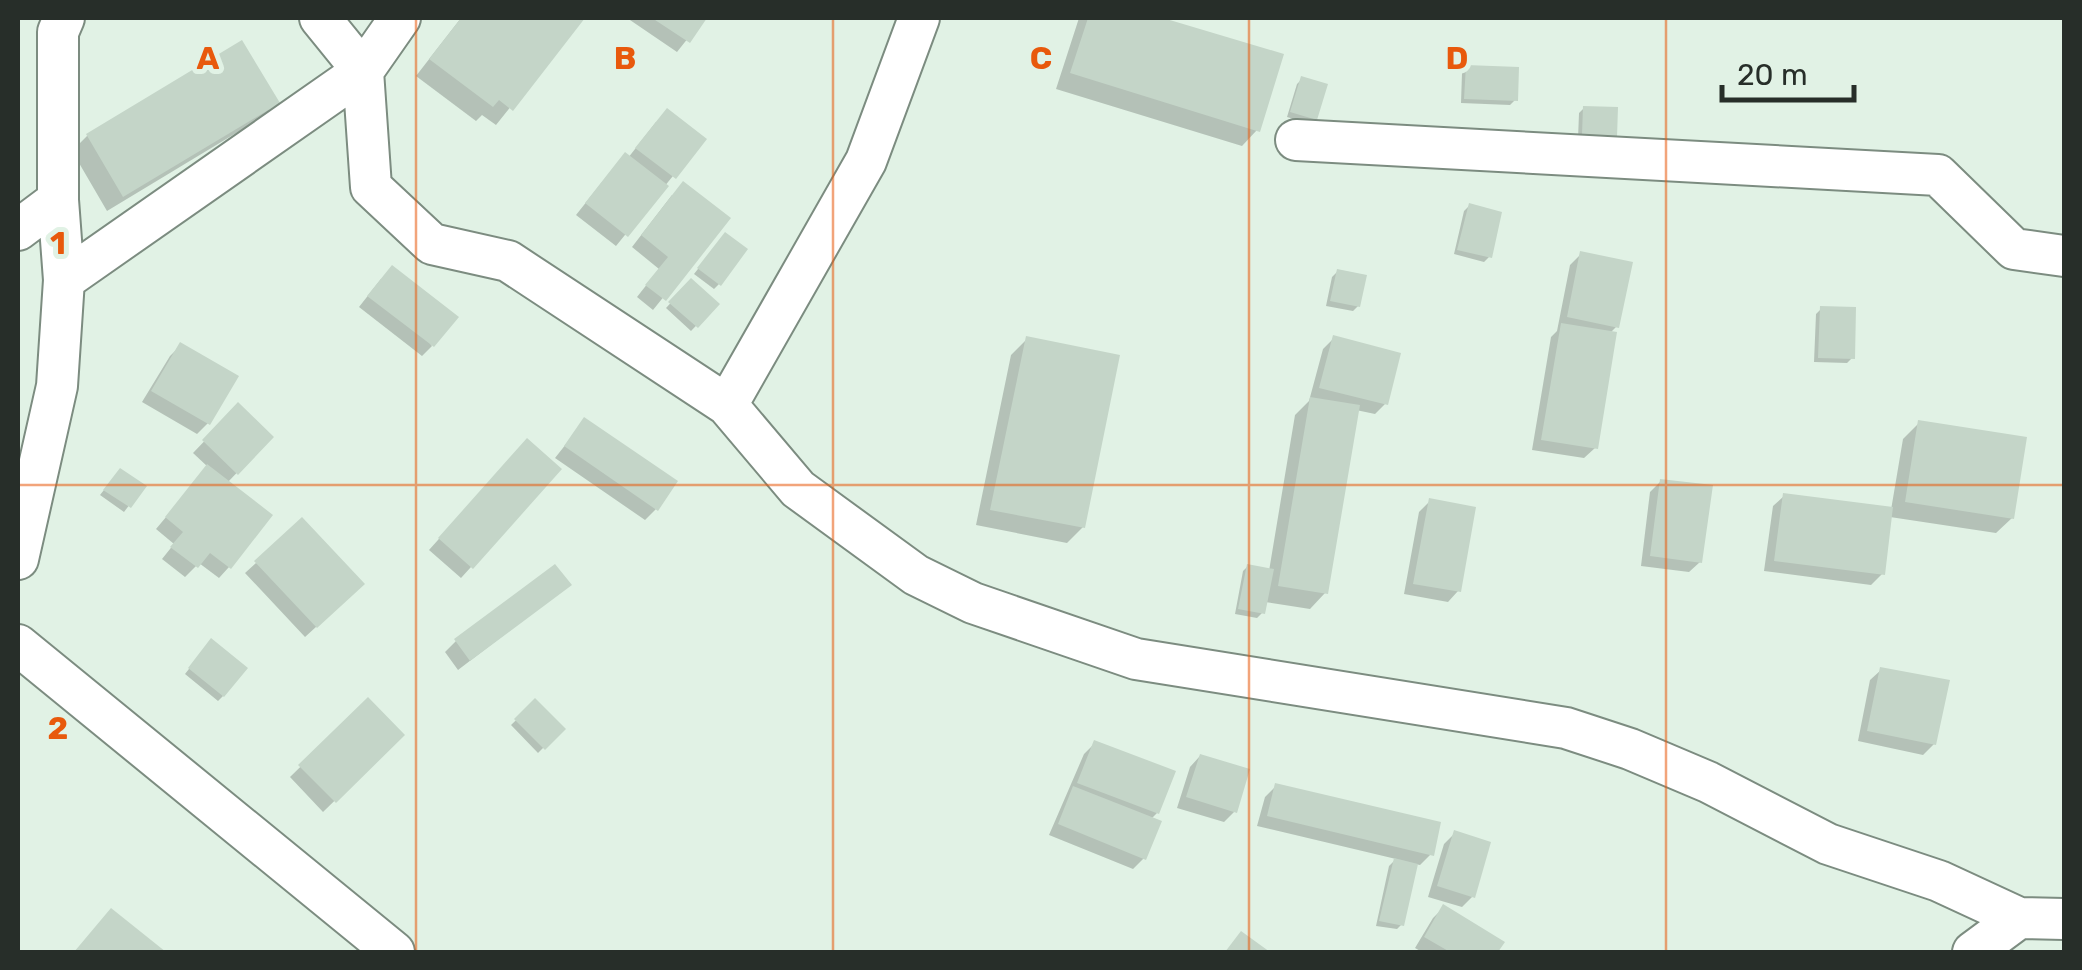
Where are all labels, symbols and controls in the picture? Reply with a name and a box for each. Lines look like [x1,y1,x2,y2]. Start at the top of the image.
text: A [197,39,220,77]
text: B [614,39,636,77]
text: C [1030,39,1052,77]
text: D [1446,39,1468,77]
scale bar [1722,40,1854,102]
text: 20 m [1737,57,1808,93]
text: 1 [50,224,66,262]
text: 2 [48,709,68,747]

